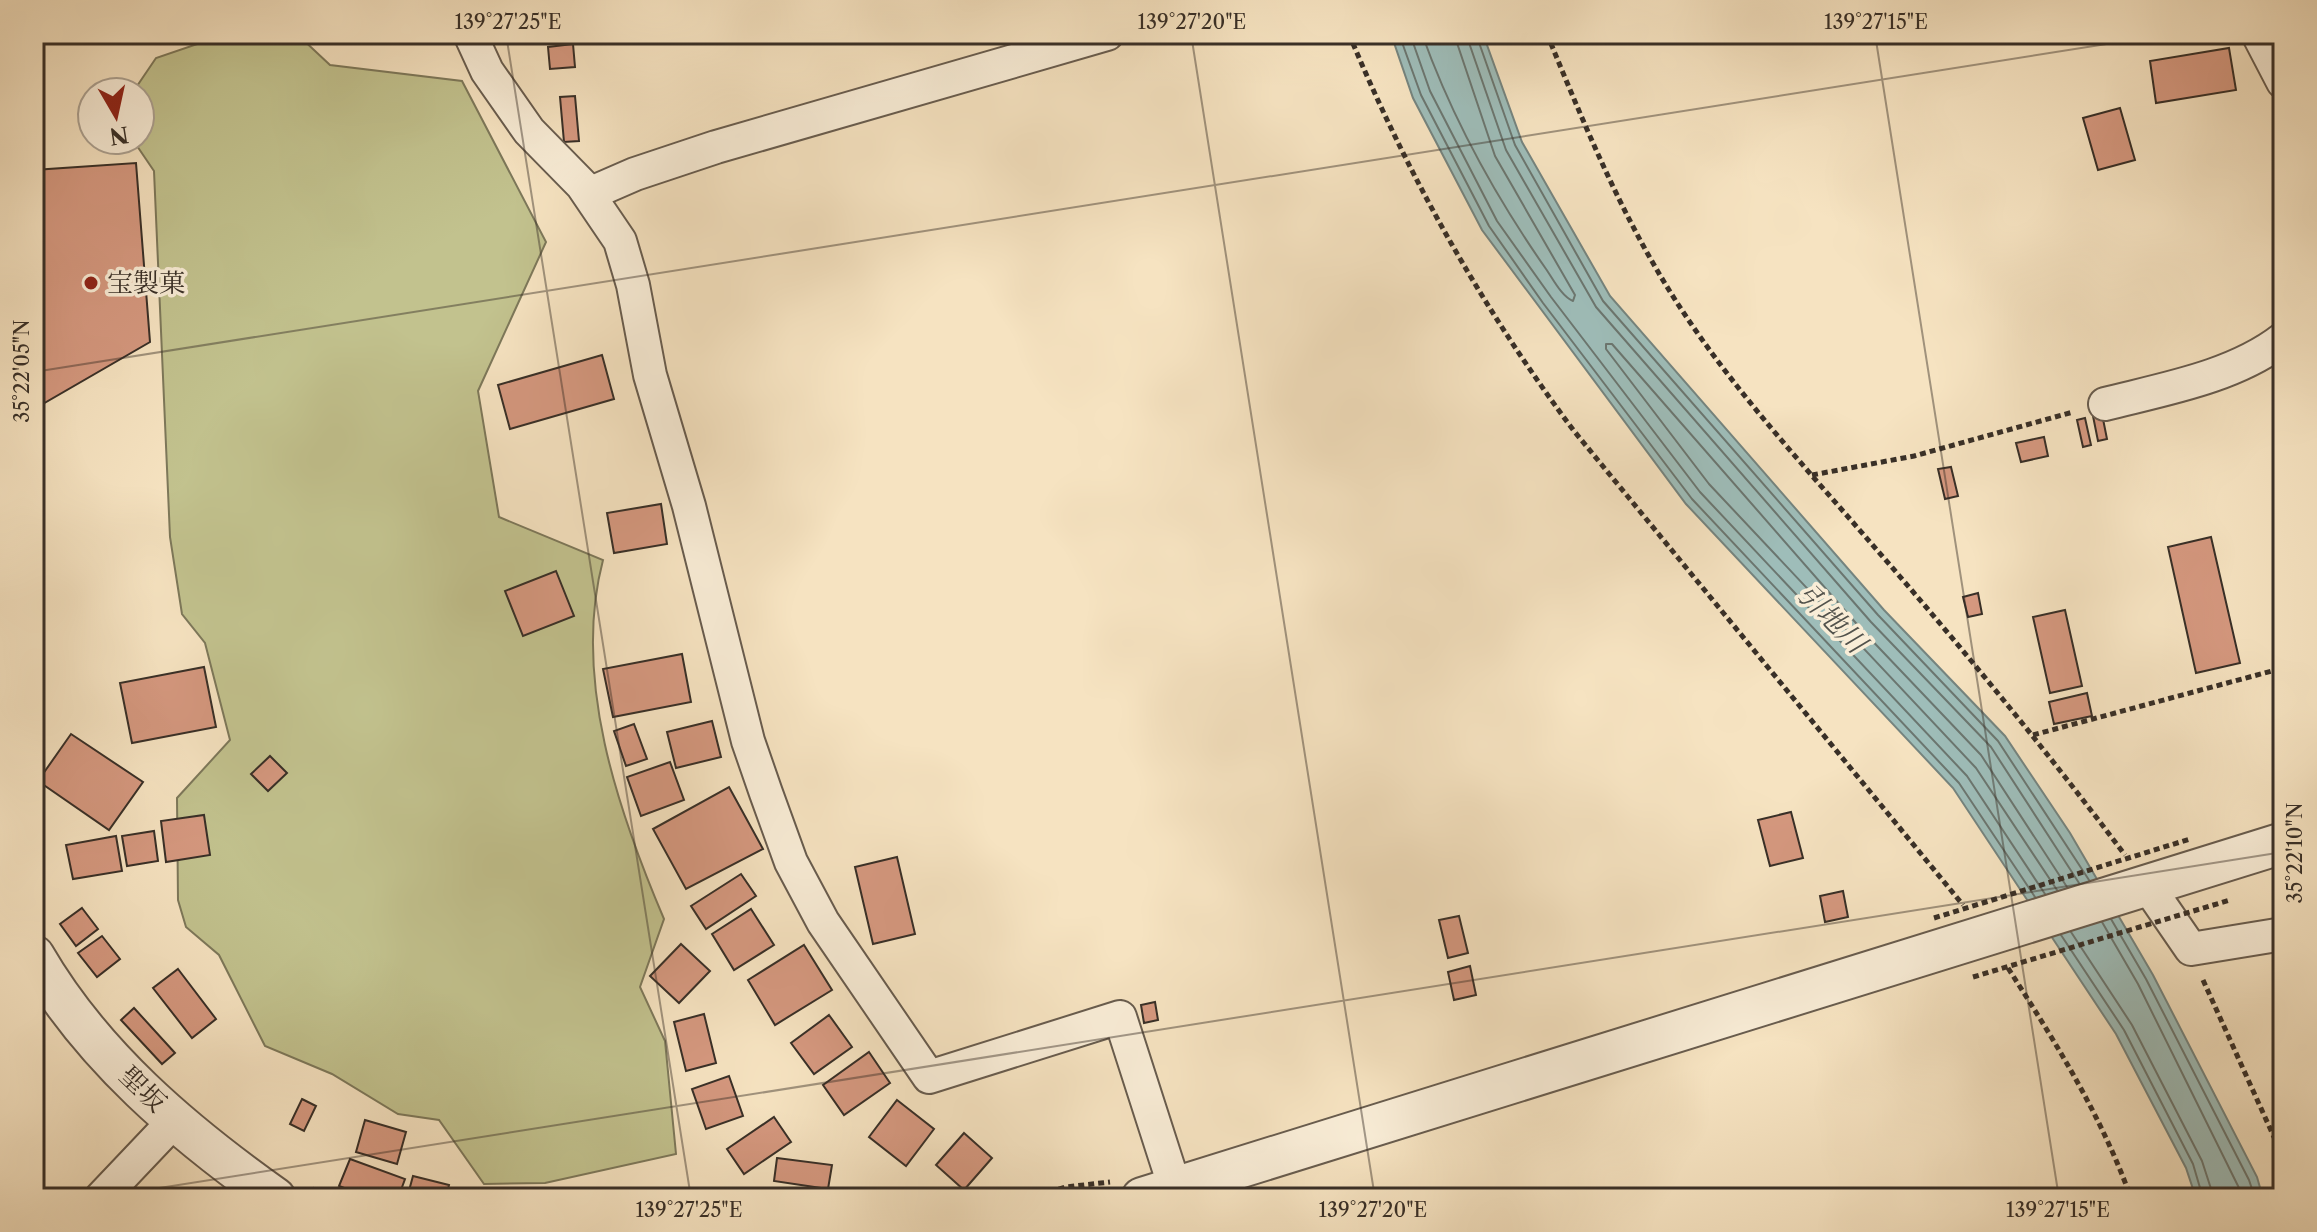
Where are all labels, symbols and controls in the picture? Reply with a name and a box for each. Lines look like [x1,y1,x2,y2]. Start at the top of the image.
text: 139°27'25"E [455,10,561,34]
text: 139°27'20"E [1138,10,1246,34]
text: 139°27'15"E [1824,10,1928,34]
north arrow [76,76,156,156]
text: N [107,120,131,150]
place label: 宝製菓 [107,267,185,299]
marker: 宝製菓 [82,274,100,292]
text: 35°22'05"N [10,319,34,423]
water label: 引地川 [1790,576,1876,662]
text: 35°22'10"N [2283,803,2307,903]
street label: 聖坂 [113,1059,173,1119]
text: 139°27'25"E [636,1198,742,1222]
text: 139°27'20"E [1319,1198,1427,1222]
text: 139°27'15"E [2006,1198,2110,1222]

